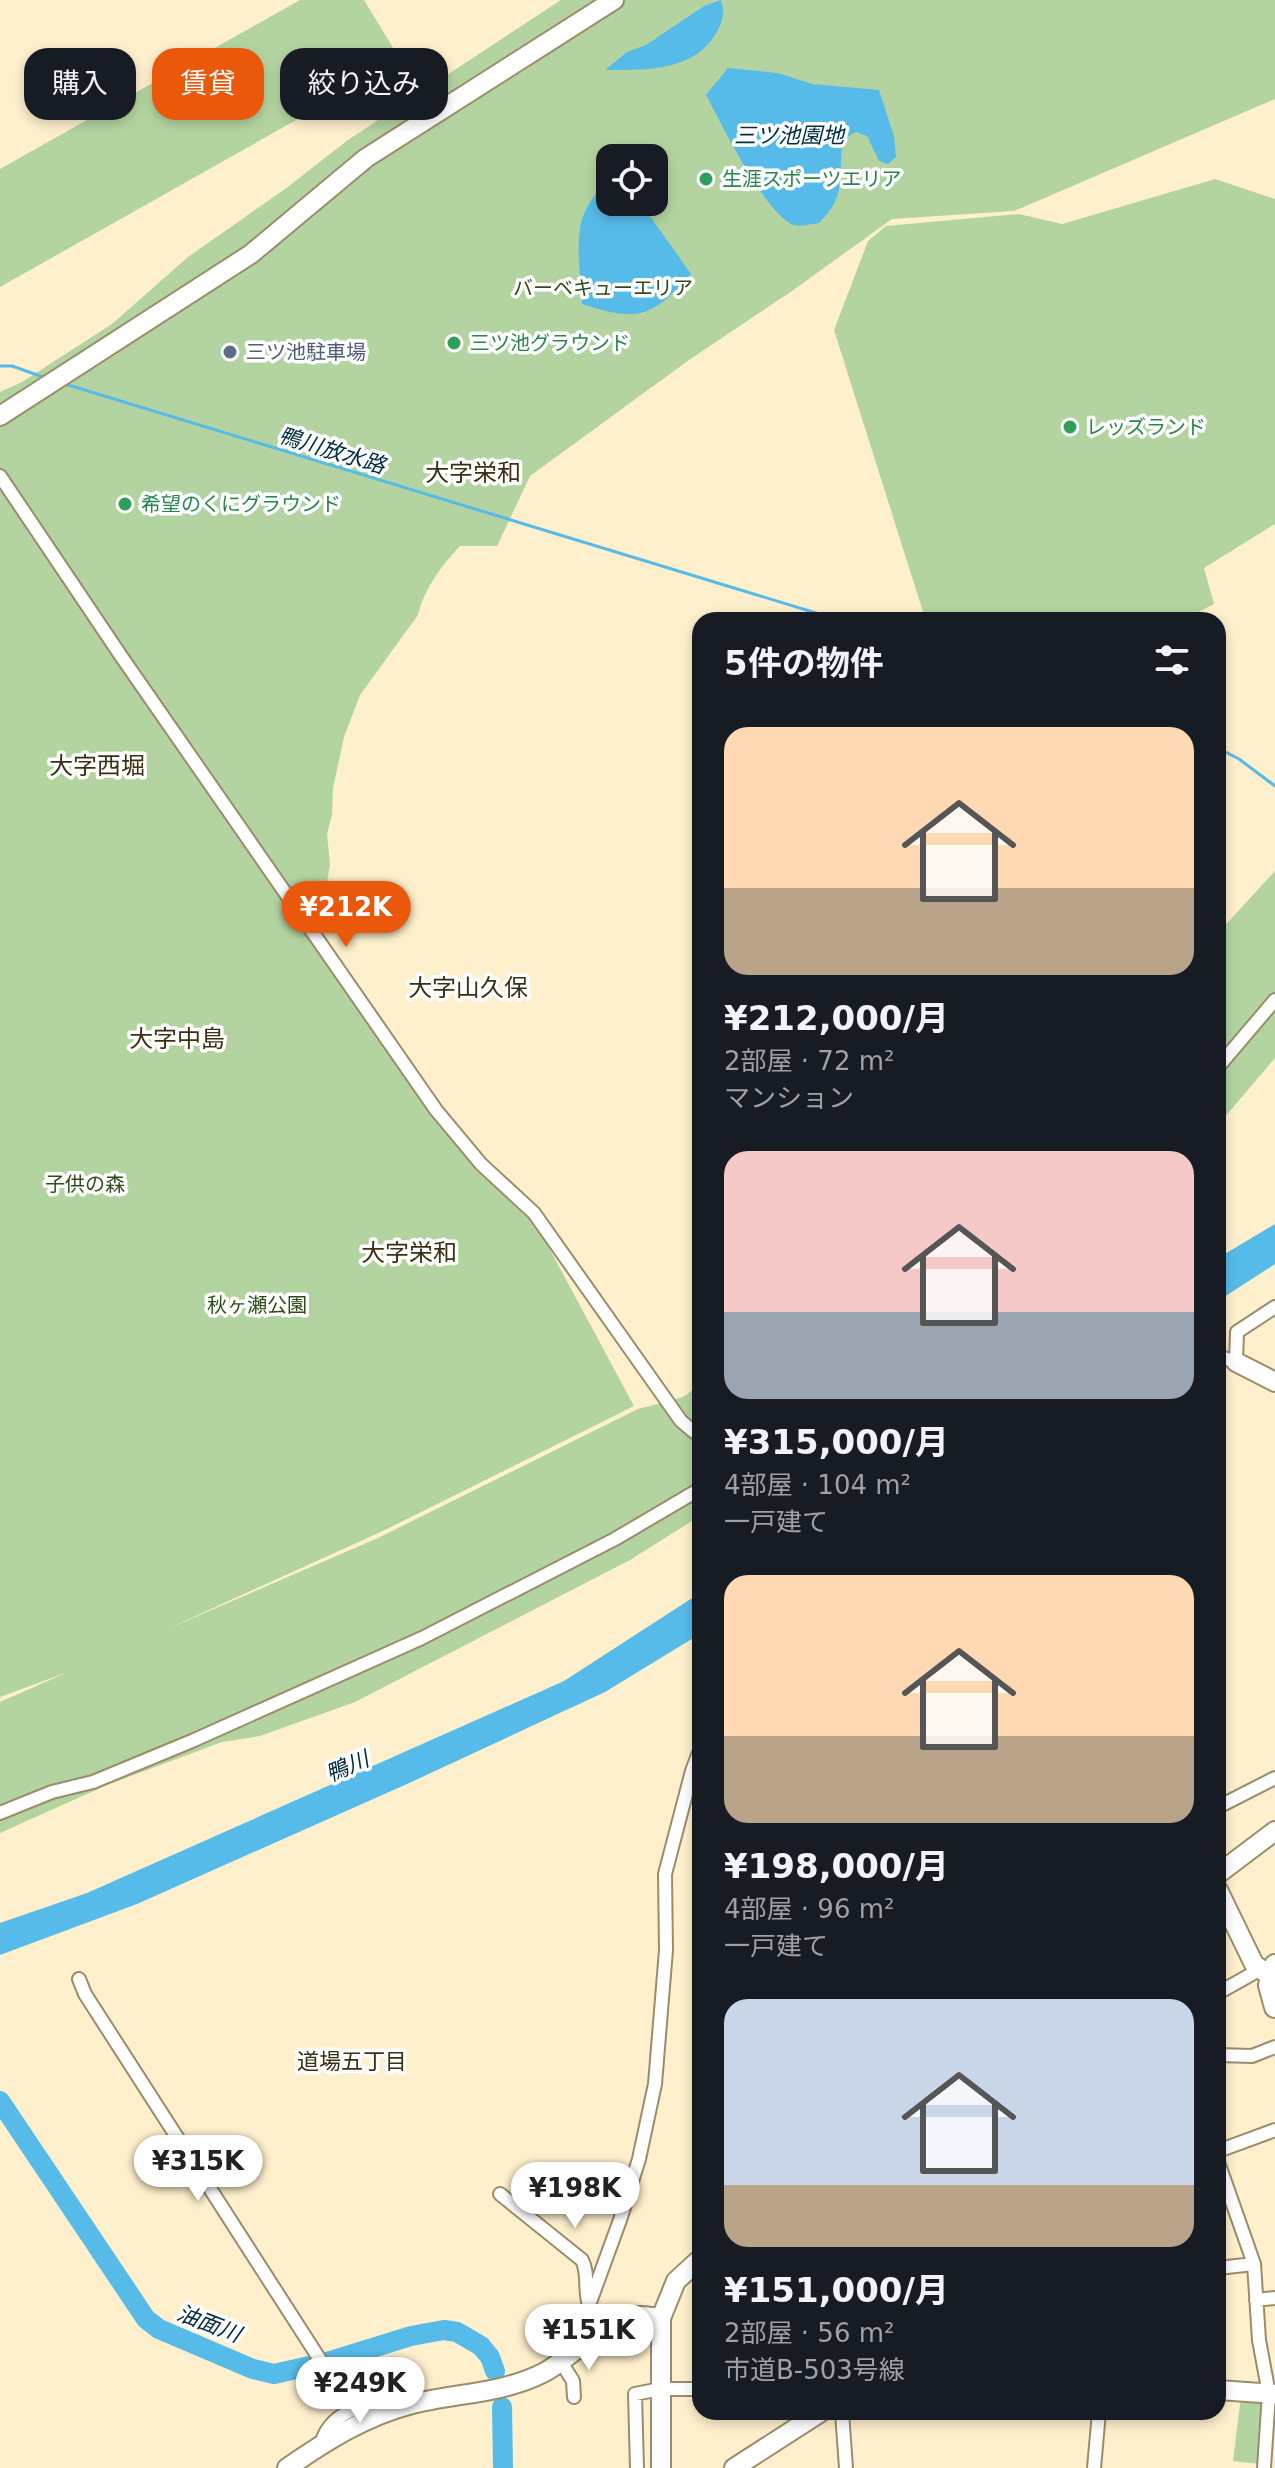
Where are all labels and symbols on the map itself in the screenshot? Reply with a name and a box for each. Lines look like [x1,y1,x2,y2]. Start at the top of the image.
water label: 三ツ池園地 [734,123,846,148]
place label: 生涯スポーツエリア [722,167,902,191]
marker: 生涯スポーツエリア [697,170,715,188]
park label: バーベキューエリア [513,276,693,300]
place label: 三ツ池グラウンド [470,331,630,355]
marker: 三ツ池グラウンド [445,334,463,352]
place label: 三ツ池駐車場 [246,340,366,364]
marker: 三ツ池駐車場 [221,343,239,361]
place label: レッズランド [1086,415,1206,439]
marker: レッズランド [1061,418,1079,436]
water label: 鴨川放水路 [276,422,390,479]
district label: 大字栄和 [425,459,521,487]
place label: 希望のくにグラウンド [141,492,341,516]
marker: 希望のくにグラウンド [116,495,134,513]
district label: 大字西堀 [49,752,145,780]
pin: ¥212K [290,881,402,949]
district label: 大字山久保 [408,974,528,1002]
district label: 大字中島 [129,1025,225,1053]
park label: 子供の森 [45,1172,125,1196]
district label: 大字栄和 [361,1239,457,1267]
park label: 秋ヶ瀬公園 [207,1293,307,1317]
water label: 鴨川 [322,1746,374,1787]
district label: 道場五丁目 [297,2049,407,2074]
pin: ¥315K [142,2135,254,2203]
pin: ¥198K [519,2162,631,2230]
water label: 油面川 [174,2300,246,2348]
pin: ¥151K [533,2304,645,2372]
pin: ¥249K [304,2357,416,2425]

